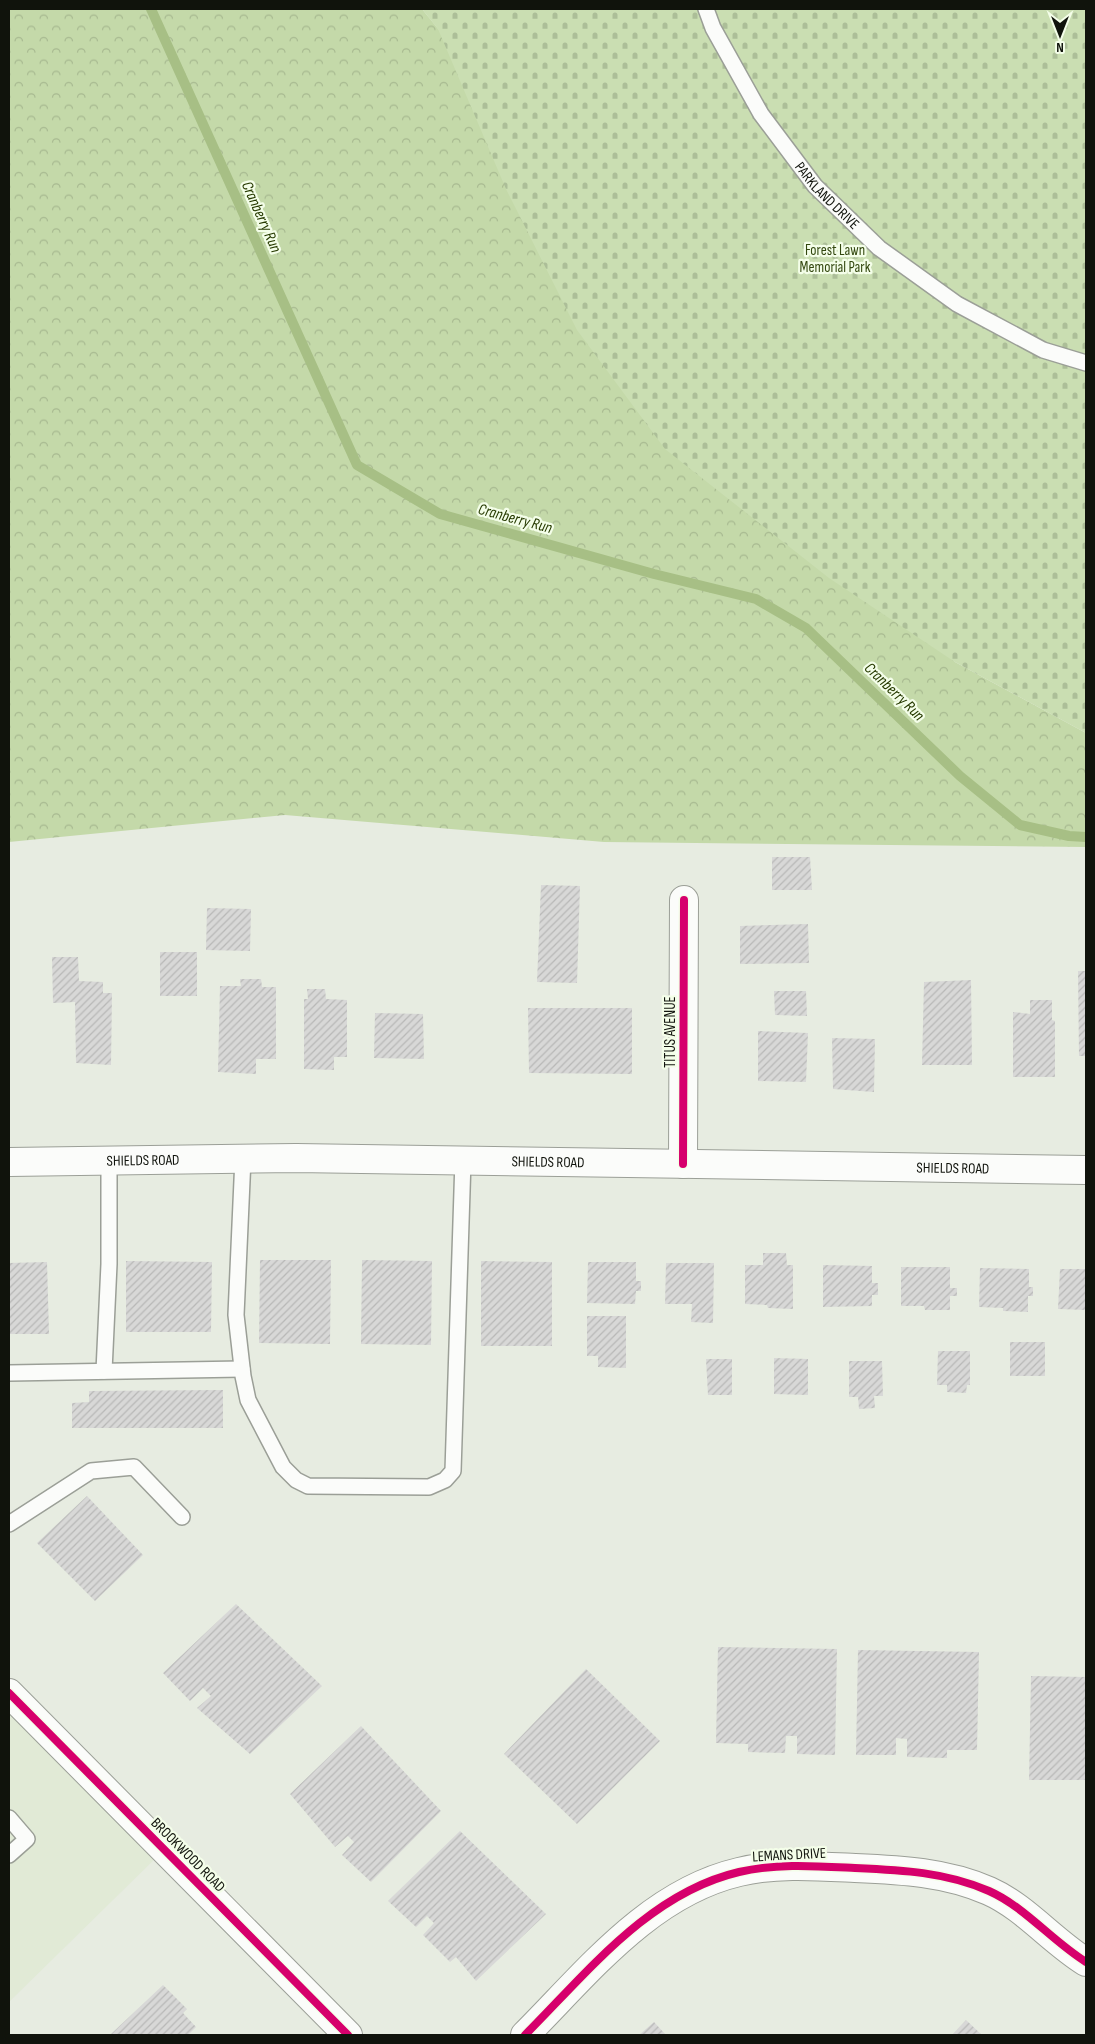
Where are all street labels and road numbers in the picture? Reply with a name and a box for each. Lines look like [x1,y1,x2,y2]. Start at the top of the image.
street label: PARKLAND DRIVE [791,158,863,233]
street label: TITUS AVENUE [661,996,680,1068]
street label: SHIELDS ROAD [106,1150,180,1170]
street label: SHIELDS ROAD [511,1152,585,1172]
street label: SHIELDS ROAD [916,1158,989,1178]
street label: BROOKWOOD ROAD [147,1814,229,1896]
street label: LEMANS DRIVE [752,1844,826,1866]

